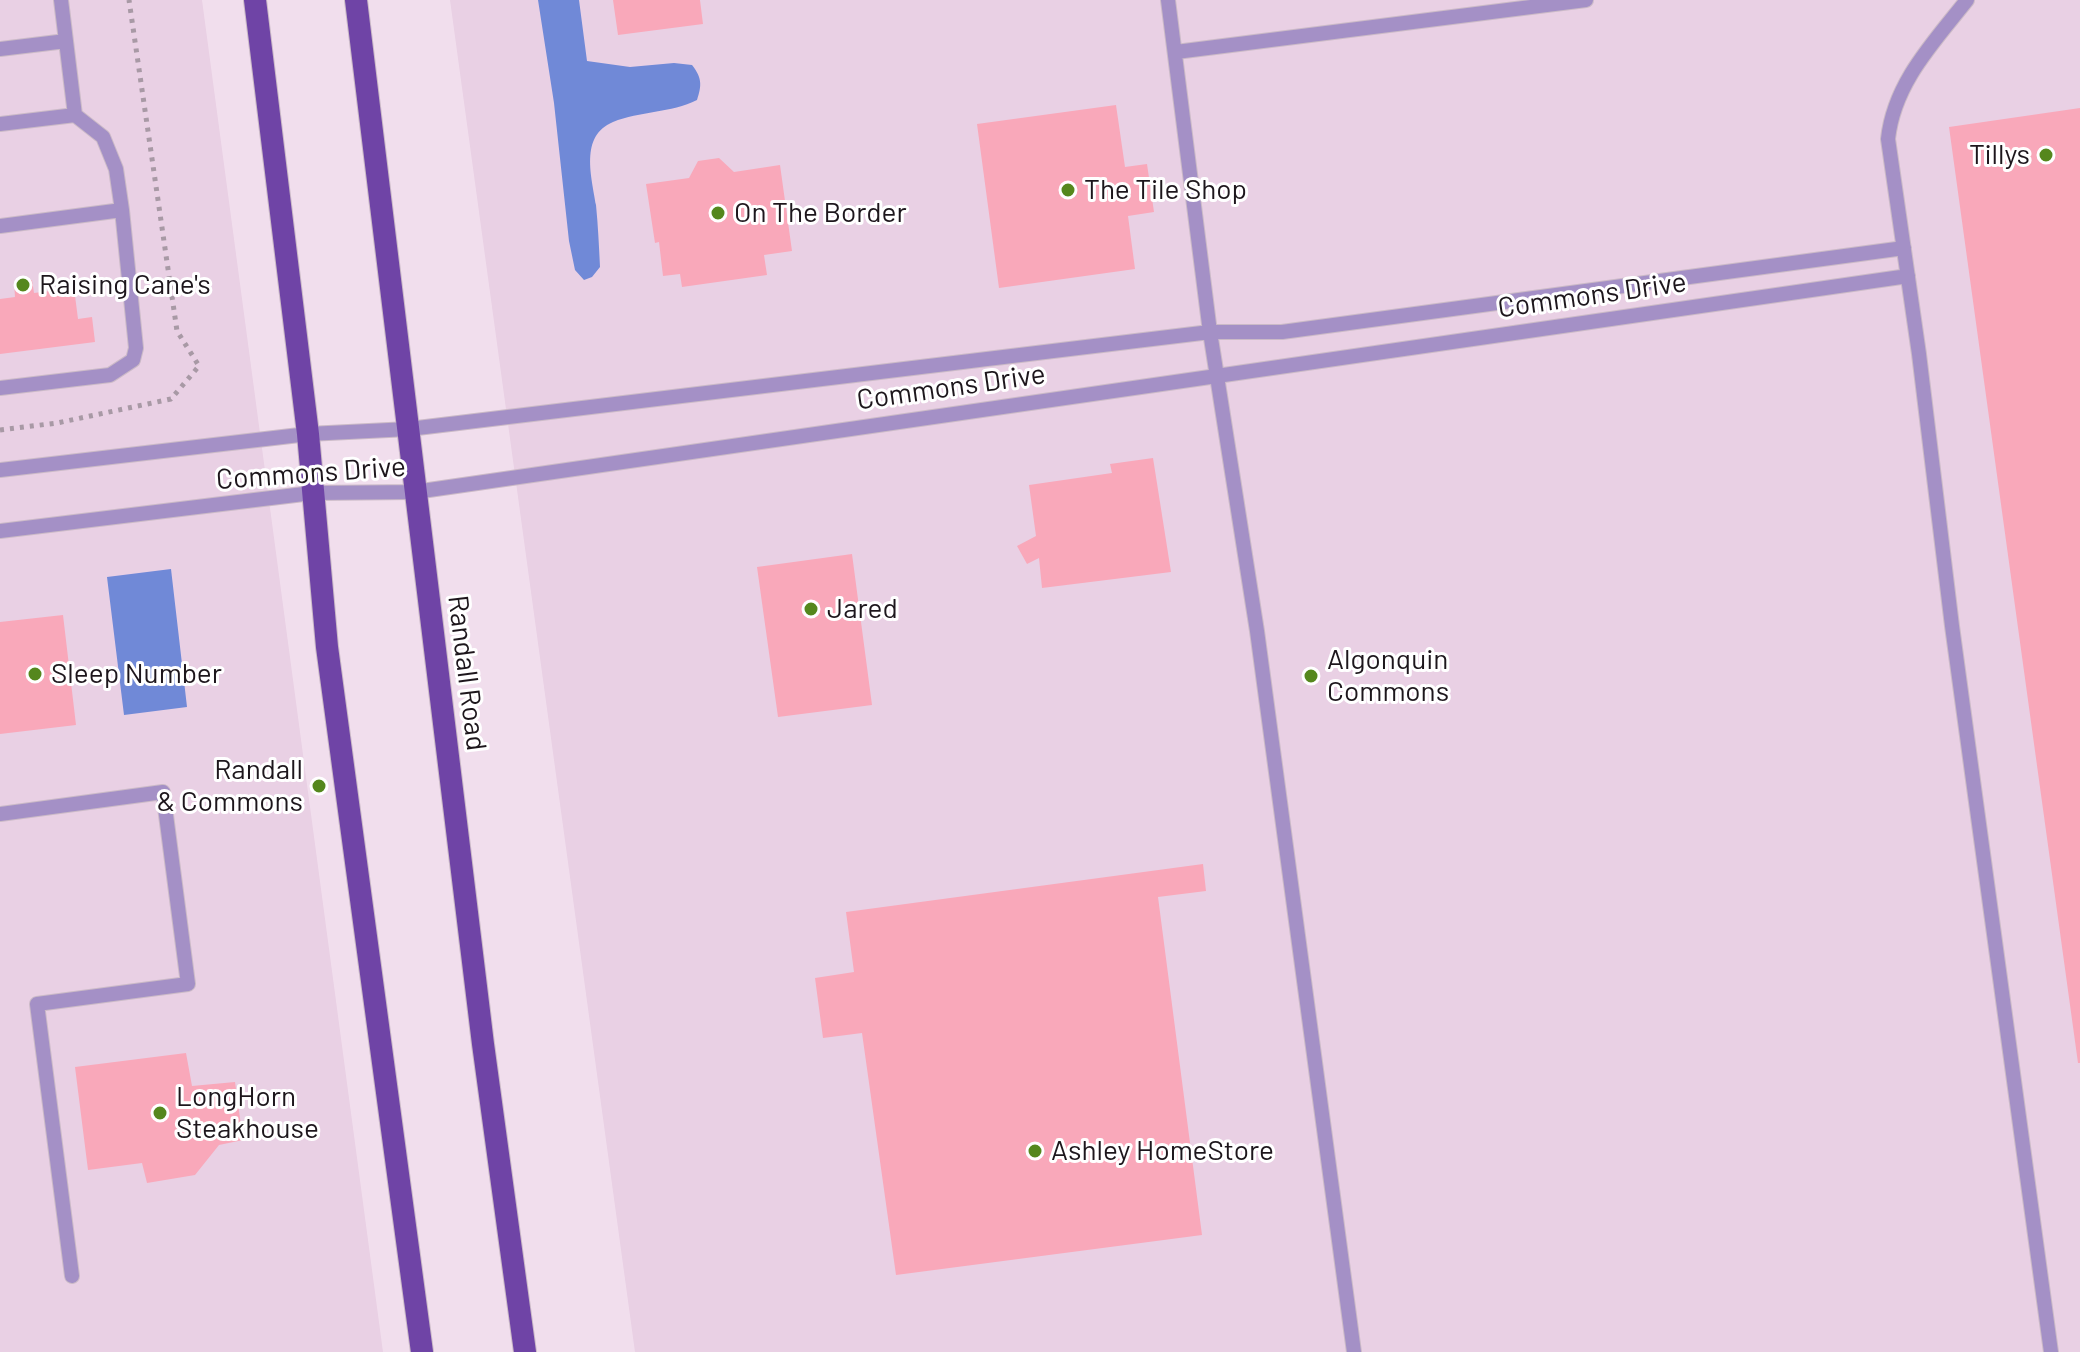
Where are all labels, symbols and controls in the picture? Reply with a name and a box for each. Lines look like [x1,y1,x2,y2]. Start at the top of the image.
place label: Tillys [1969,138,2030,172]
marker: Tillys [2037,146,2055,164]
place label: The Tile Shop [1084,173,1247,207]
marker: The Tile Shop [1059,181,1077,199]
place label: On The Border [734,196,907,230]
marker: On The Border [709,204,727,222]
street label: Commons Drive [1496,265,1688,325]
place label: Raising Cane's [39,268,211,302]
marker: Raising Cane's [14,276,32,294]
street label: Commons Drive [855,357,1047,417]
street label: Commons Drive [215,450,407,496]
place label: Jared [827,592,898,626]
street label: Randall Road [441,593,493,753]
marker: Jared [802,600,820,618]
place label: Algonquin Commons [1327,643,1449,709]
place label: Sleep Number [51,657,222,691]
marker: Sleep Number [26,665,44,683]
marker: Algonquin Commons [1302,667,1320,685]
place label: Randall & Commons [157,753,303,819]
marker: Randall & Commons [310,777,328,795]
place label: LongHorn Steakhouse [176,1080,319,1146]
marker: LongHorn Steakhouse [151,1104,169,1122]
place label: Ashley HomeStore [1051,1134,1274,1168]
marker: Ashley HomeStore [1026,1142,1044,1160]

